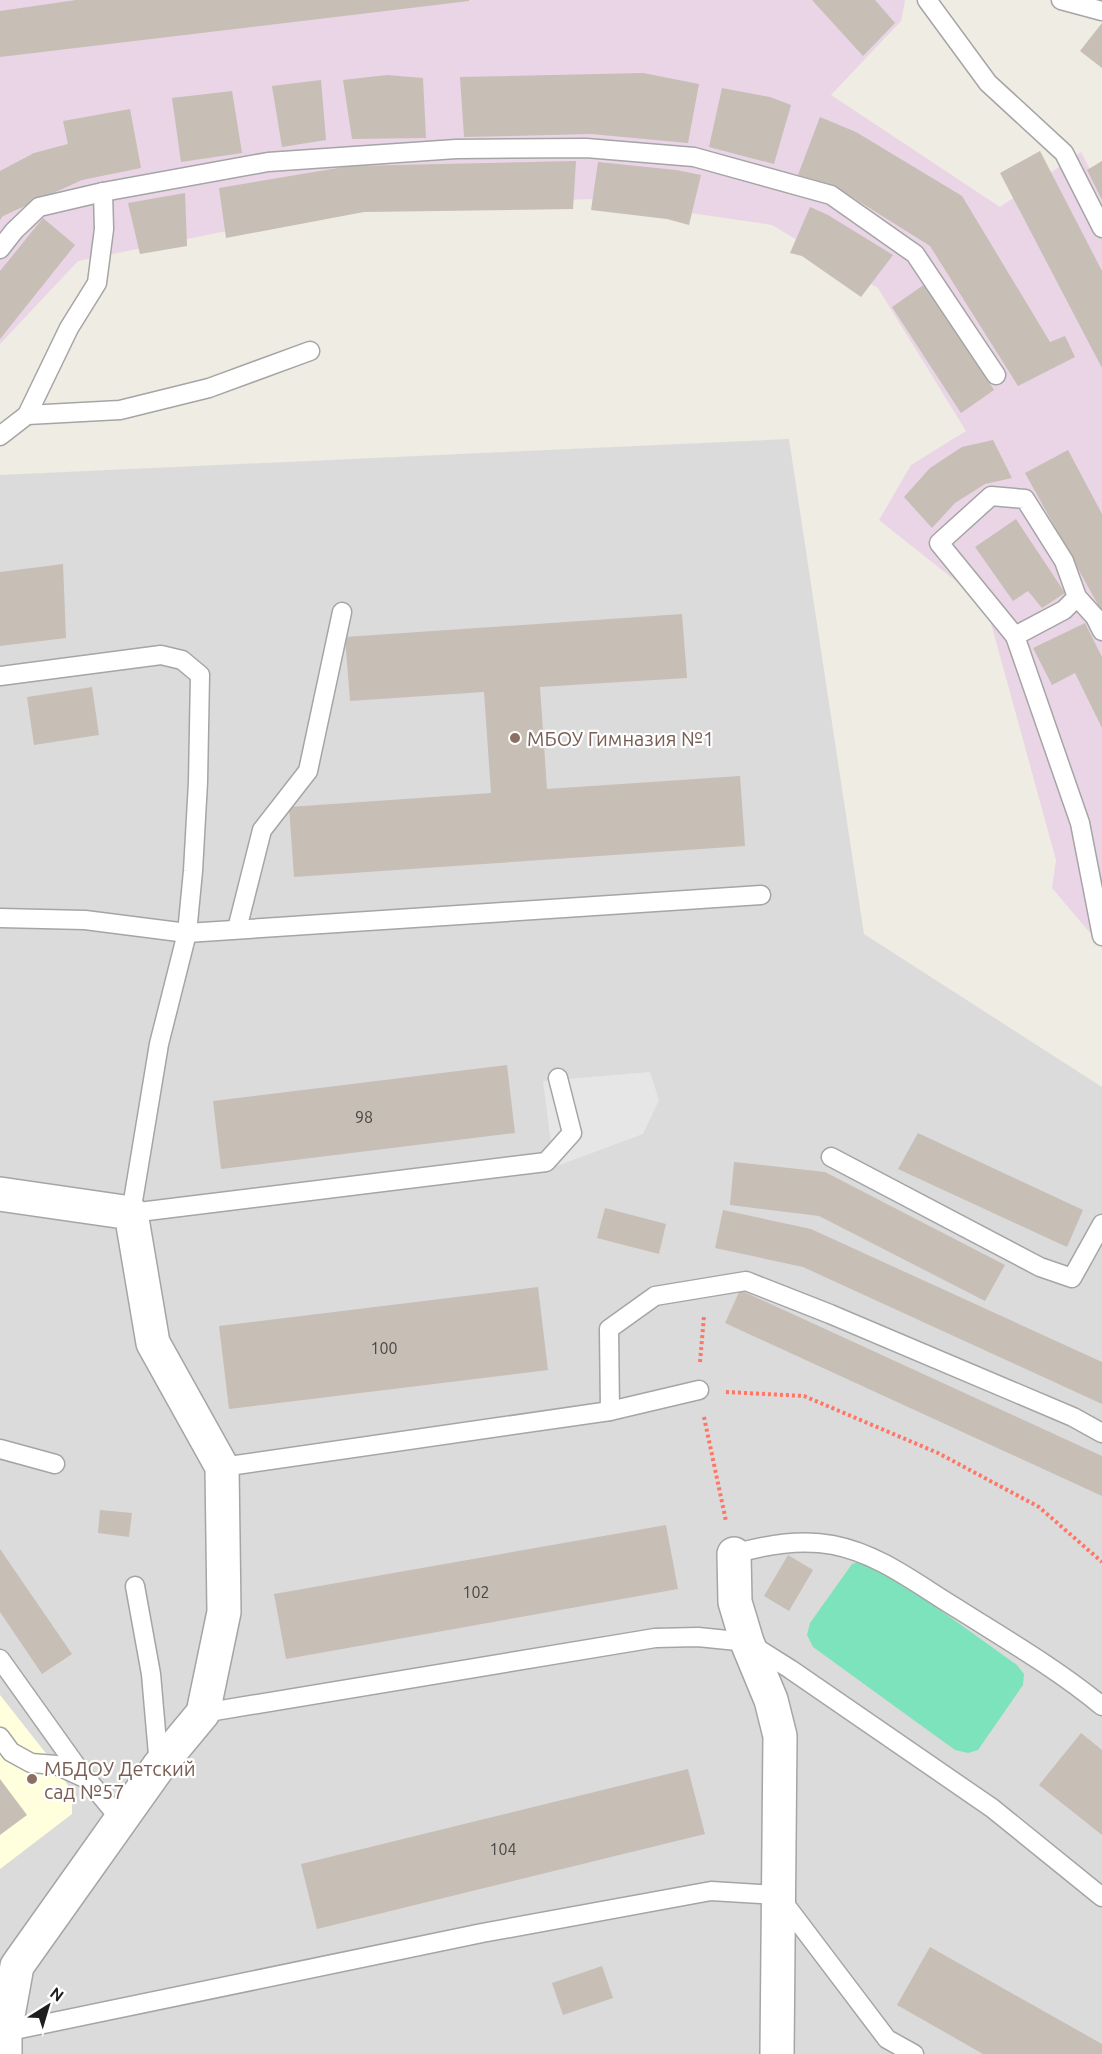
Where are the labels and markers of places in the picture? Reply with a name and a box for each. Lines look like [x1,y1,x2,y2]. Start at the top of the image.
place label: МБОУ Гимназия №1 [527,727,714,750]
marker: МБОУ Гимназия №1 [508,731,522,745]
place label: МБДОУ Детский сад №57 [44,1757,196,1803]
marker: МБДОУ Детский сад №57 [25,1772,39,1786]

